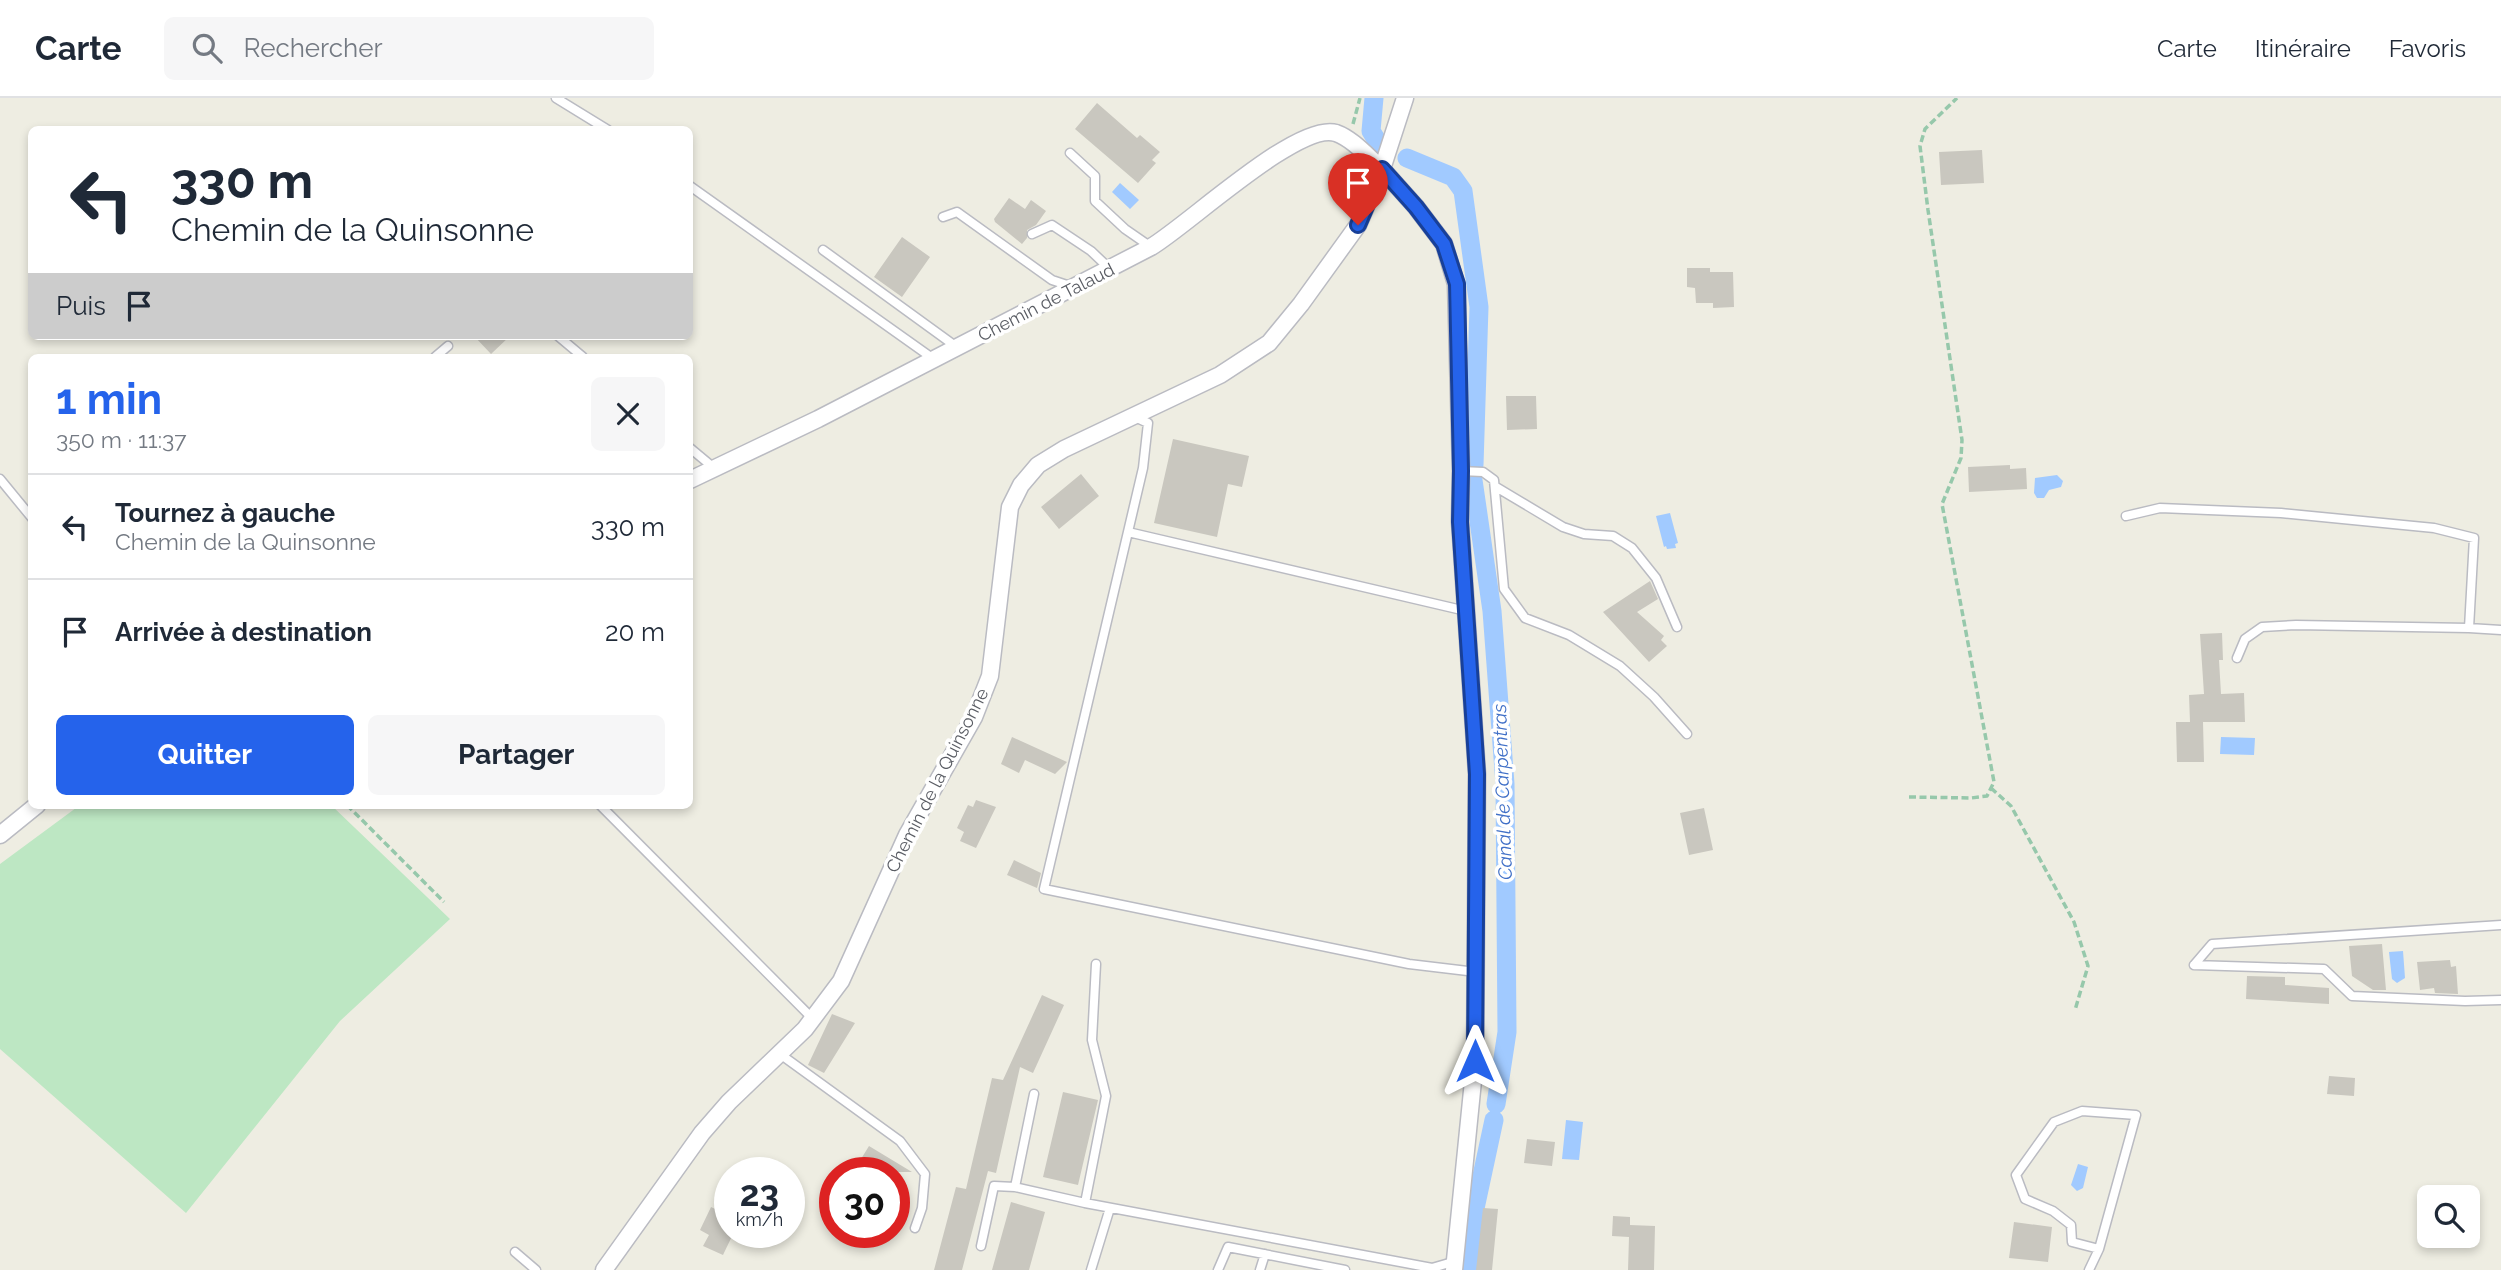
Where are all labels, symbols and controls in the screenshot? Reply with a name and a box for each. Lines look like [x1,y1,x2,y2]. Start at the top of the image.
search box [164,17,654,80]
text: Carte [35,29,122,68]
icon: search [188,29,226,67]
text: Rechercher [244,33,383,63]
text: Carte [2157,34,2217,63]
text: Itinéraire [2255,34,2351,63]
text: Favoris [2389,34,2466,63]
text: 330 m [171,152,313,209]
pin [1328,153,1388,225]
icon: left [56,154,147,245]
icon: arrive [1339,164,1377,202]
text: Chemin de la Quinsonne [171,211,534,248]
street label: Chemin de Talaud [974,259,1118,345]
icon: arrive [120,287,158,325]
text: Puis [56,291,106,321]
text: 1 min [56,375,162,424]
button: close [591,377,665,451]
text: 350 m · 11:37 [56,426,186,453]
text: Tournez à gauche [115,498,335,528]
icon: left [56,508,94,546]
text: 330 m [591,512,665,542]
text: Chemin de la Quinsonne [115,528,376,555]
icon: arrive [56,613,94,651]
text: Arrivée à destination [115,617,372,647]
text: 20 m [605,617,665,647]
street label: Chemin de la Quinsonne [881,684,993,876]
water label: Canal de Carpentras [1488,703,1516,880]
button: Quitter [56,715,354,795]
button: Partager [368,715,665,795]
position arrow [1438,1024,1512,1098]
speed limit sign: 30 [819,1157,910,1248]
text: 23 [740,1173,779,1214]
map controls [2417,1185,2480,1248]
button: search [2417,1185,2480,1248]
text: km/h [736,1209,783,1230]

